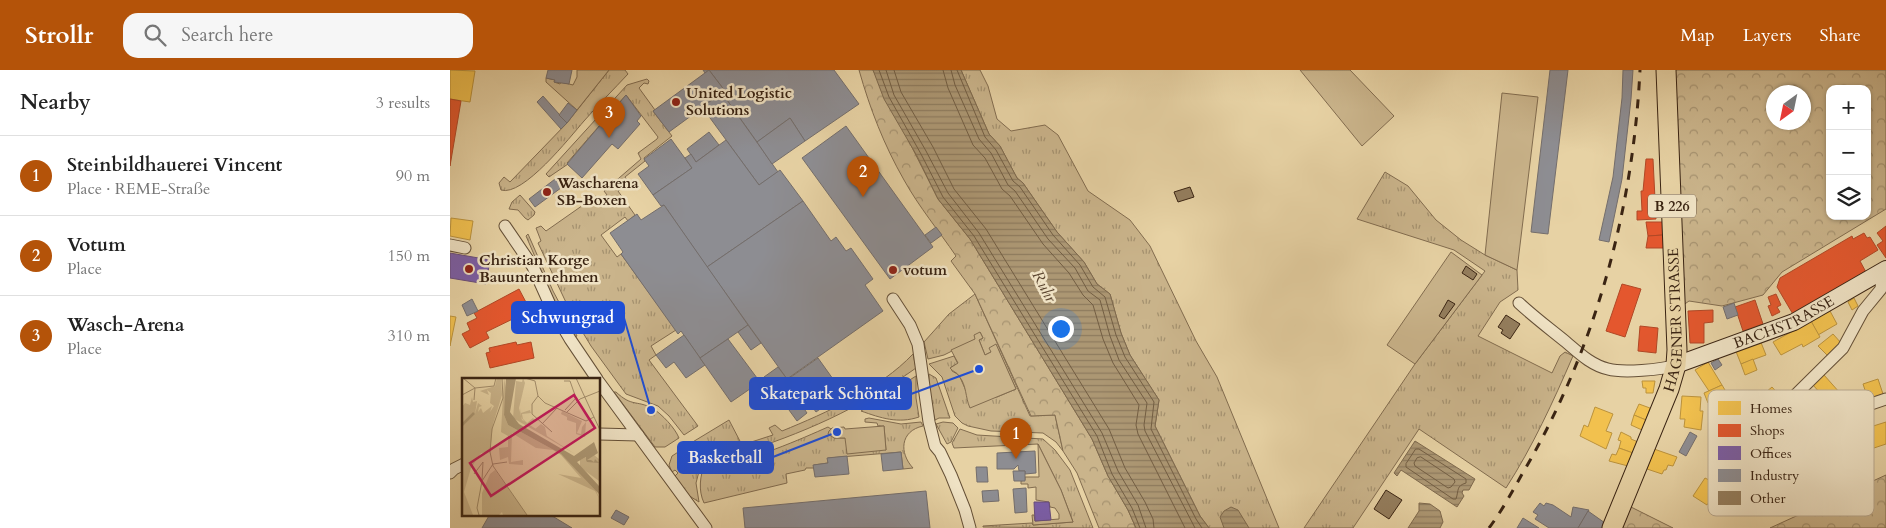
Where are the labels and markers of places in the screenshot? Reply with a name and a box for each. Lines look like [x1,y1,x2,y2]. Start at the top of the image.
place label: United Logistic Solutions [686,83,792,120]
marker: United Logistic Solutions [670,96,682,108]
pin: 3 [593,97,625,138]
pin: 2 [847,156,879,197]
place label: Wascharena SB-Boxen [556,173,639,210]
marker: Wascharena SB-Boxen [541,186,553,198]
place label: Christian Korge Bauunternehmen [479,250,599,287]
place label: votum [903,260,947,280]
marker: Christian Korge Bauunternehmen [463,263,475,275]
marker: votum [887,264,899,276]
callout: Schwungrad [512,302,624,333]
callout: Skatepark Schöntal [750,378,911,409]
pin: 1 [1000,418,1032,459]
callout: Basketball [678,442,773,473]

